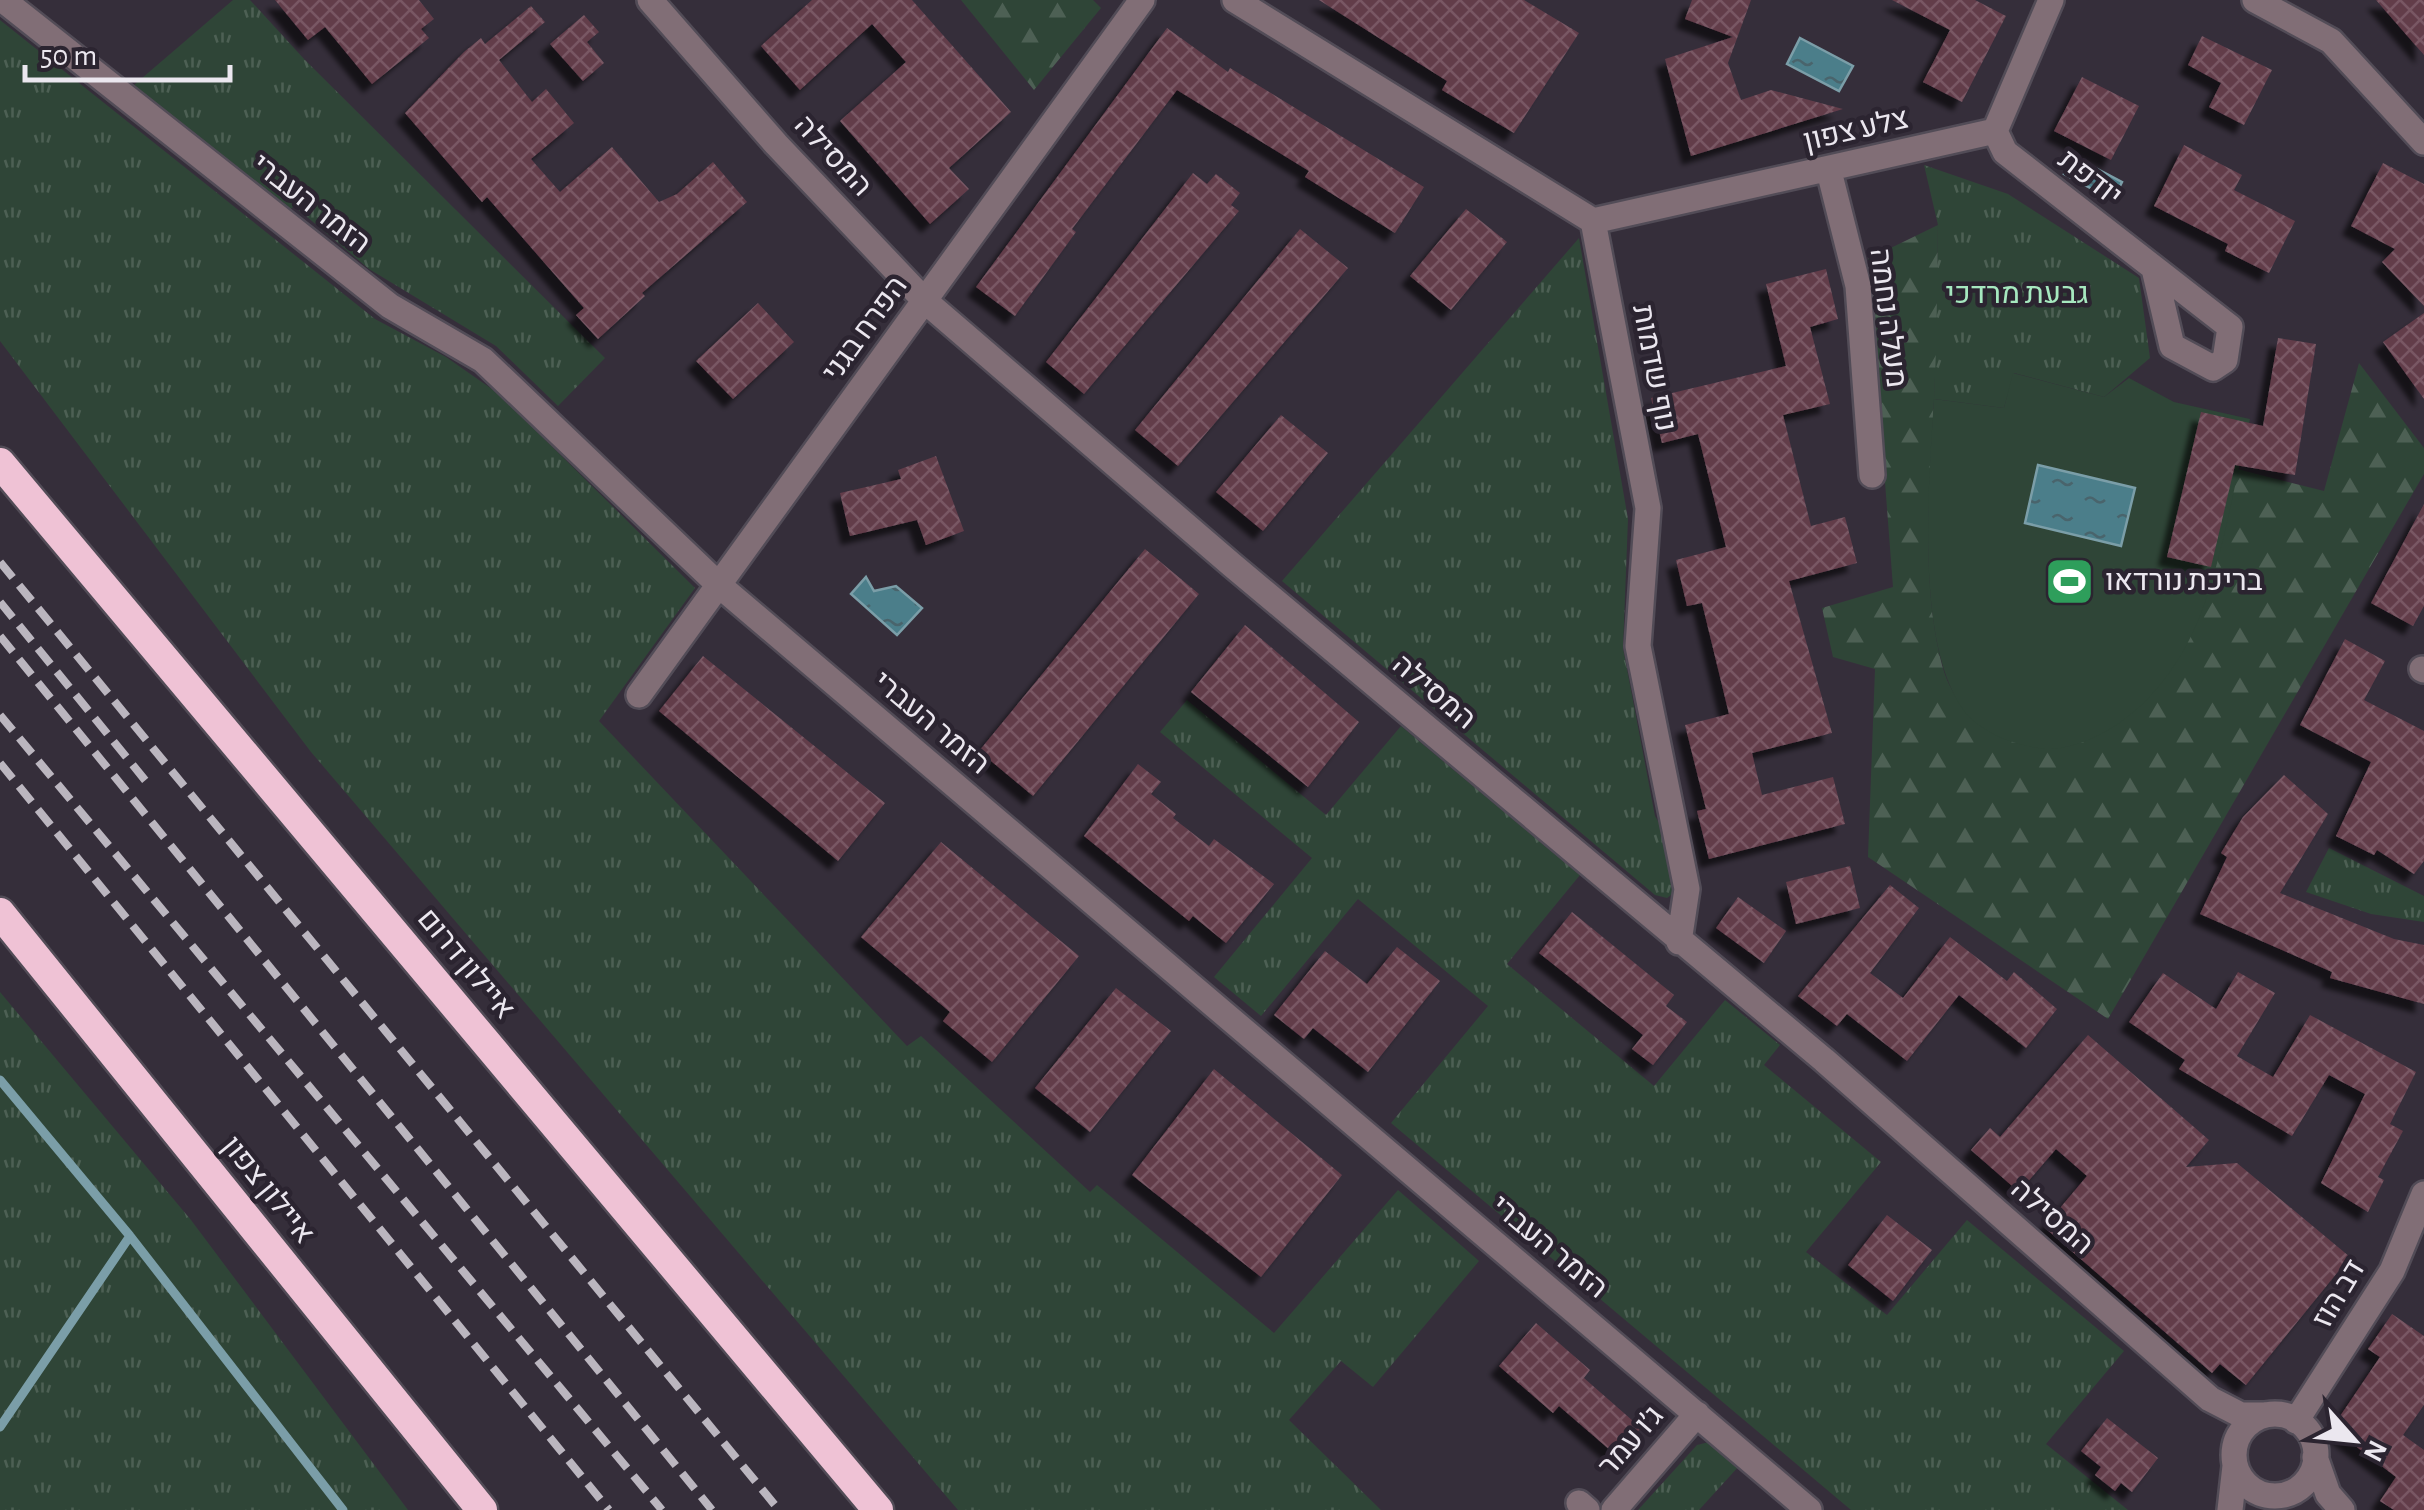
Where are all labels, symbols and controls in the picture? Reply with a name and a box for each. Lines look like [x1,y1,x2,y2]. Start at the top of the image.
scale bar [25,20,230,82]
text: 50 m [40,41,97,71]
street label: צלע צפון [1801,103,1911,157]
street label: המסילה [789,110,877,202]
street label: יודפת [2053,144,2127,212]
street label: הזמר העברי [246,149,376,259]
street label: מעלה נחמה [1865,247,1911,389]
street label: הפרח בגני [817,271,913,387]
park label: גבעת מרדכי [1945,279,2089,309]
street label: נוף שדמות [1627,302,1681,434]
sports icon: בריכת נורדאו [2044,555,2096,607]
place label: בריכת נורדאו [2105,566,2263,596]
street label: המסילה [1387,649,1481,735]
street label: הזמר העברי [867,666,995,780]
street label: איילון דרום [412,903,520,1025]
street label: איילון צפון [216,1131,320,1249]
street label: המסילה [2005,1174,2099,1260]
street label: הזמר העברי [1485,1190,1613,1304]
street label: דב הוז [2307,1255,2371,1333]
north arrow [2304,1390,2404,1490]
street label: ג׳ו עמר [1593,1400,1669,1482]
text: N [2358,1435,2391,1465]

